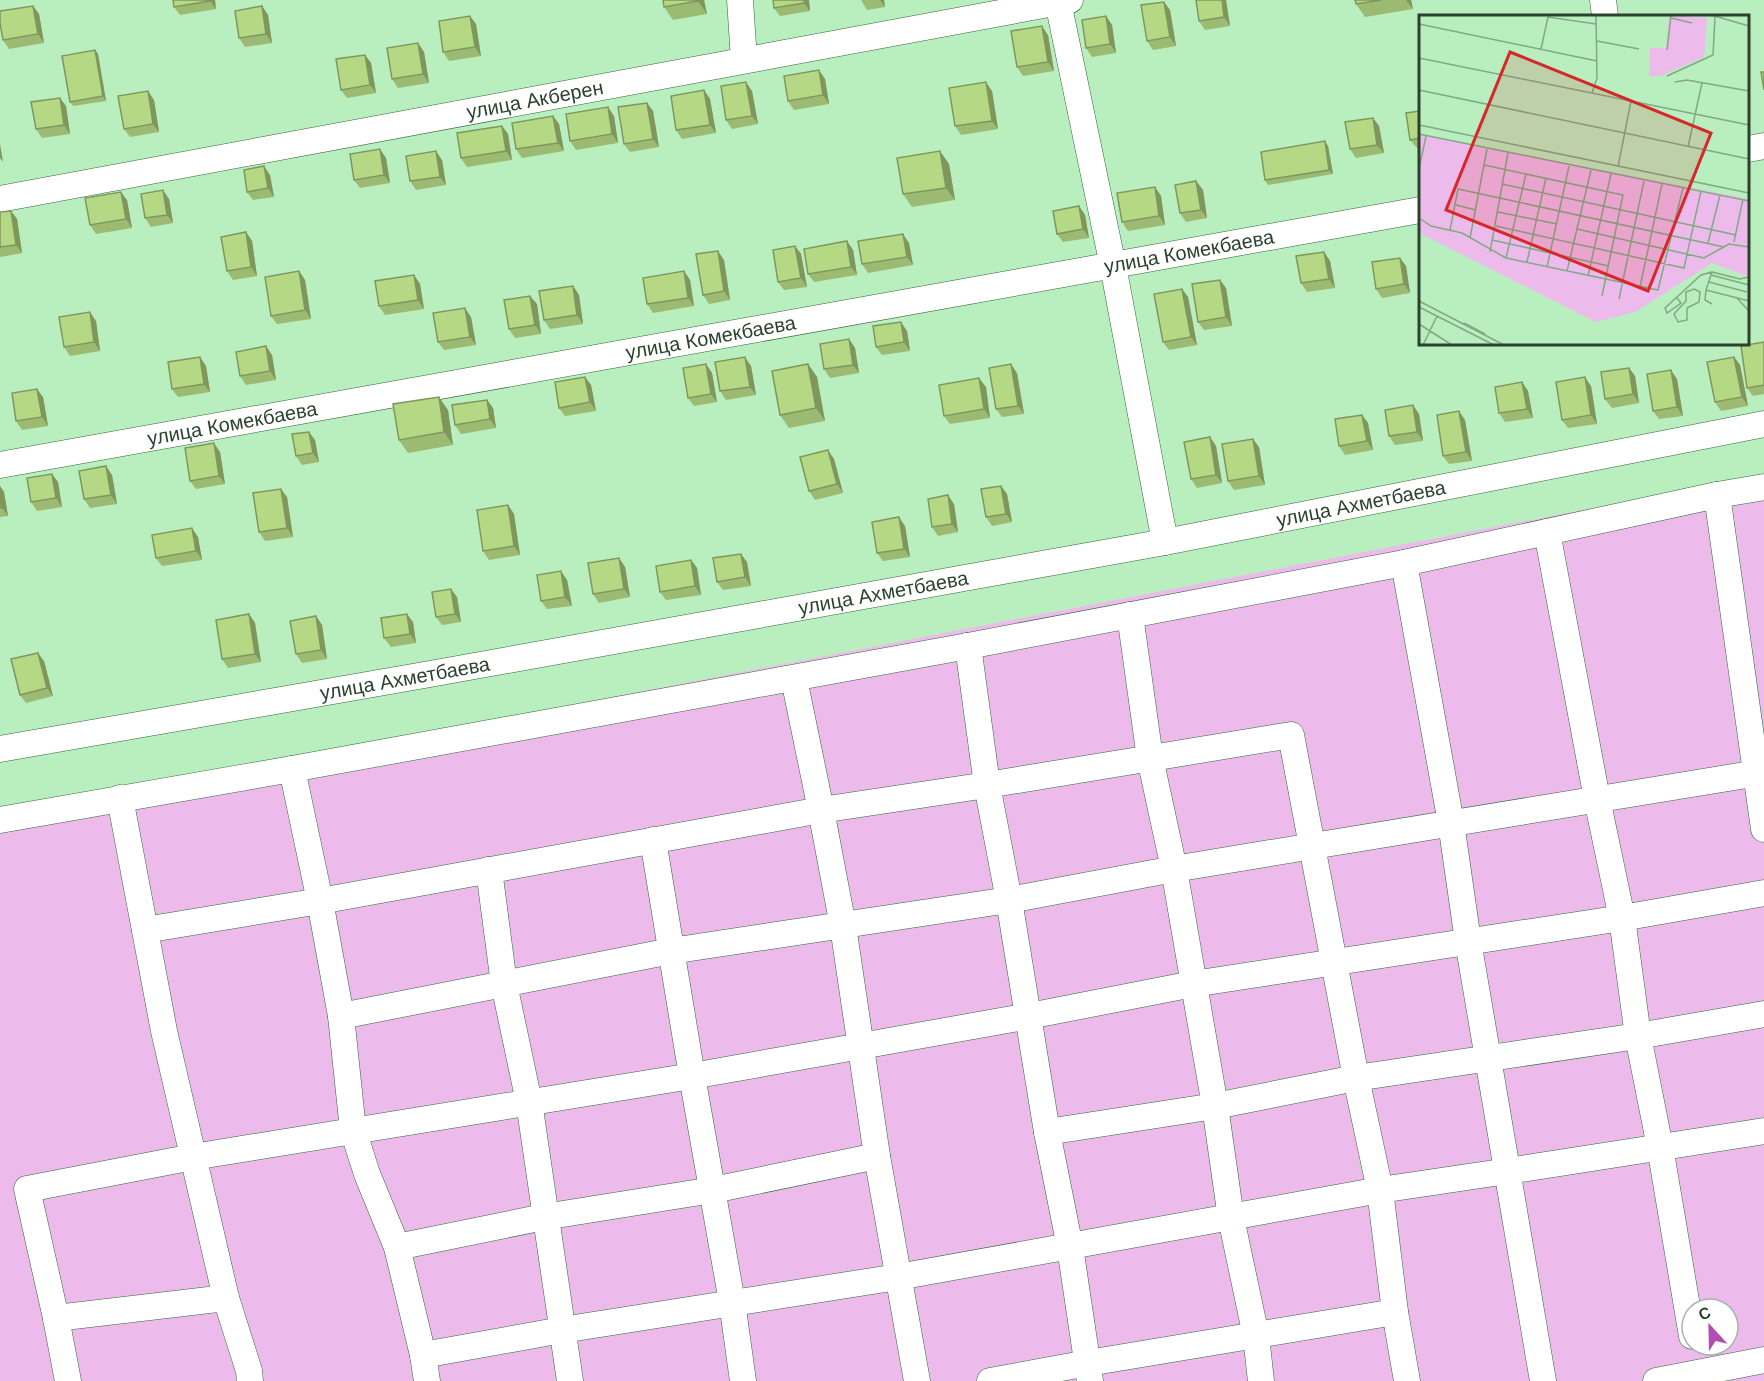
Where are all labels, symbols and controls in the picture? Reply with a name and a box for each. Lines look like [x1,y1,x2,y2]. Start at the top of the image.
inset map [1419,15,1749,345]
street label: улица Акберен [465,76,605,123]
street label: улица Комекбаева [1102,225,1277,278]
street label: улица Комекбаева [624,311,798,363]
street label: улица Комекбаева [146,397,320,449]
street label: улица Ахметбаева [1274,476,1448,531]
street label: улица Ахметбаева [797,566,971,619]
street label: улица Ахметбаева [318,652,492,704]
north arrow [1680,1297,1740,1357]
text: С [1696,1303,1714,1324]

